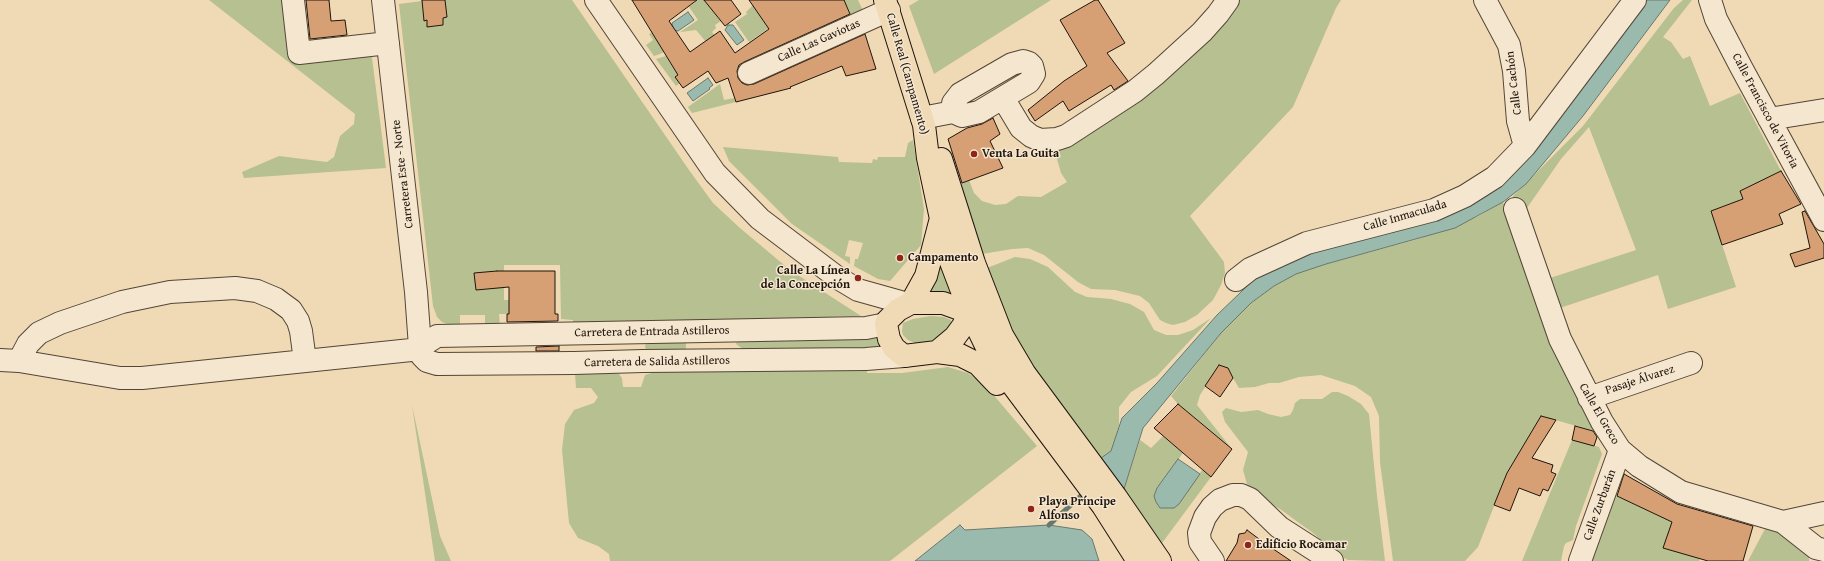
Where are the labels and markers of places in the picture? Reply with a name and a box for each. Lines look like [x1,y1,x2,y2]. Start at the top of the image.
place label: Venta La Guita [982,147,1059,161]
marker: Venta La Guita [969,149,979,159]
place label: Campamento [908,251,978,265]
marker: Campamento [895,253,905,263]
place label: Calle La Línea de la Concepción [761,264,850,292]
marker: Calle La Línea de la Concepción [853,273,863,283]
place label: Playa Príncipe Alfonso [1039,495,1116,523]
marker: Playa Príncipe Alfonso [1026,504,1036,514]
place label: Edificio Rocamar [1256,538,1347,552]
marker: Edificio Rocamar [1243,540,1253,550]

